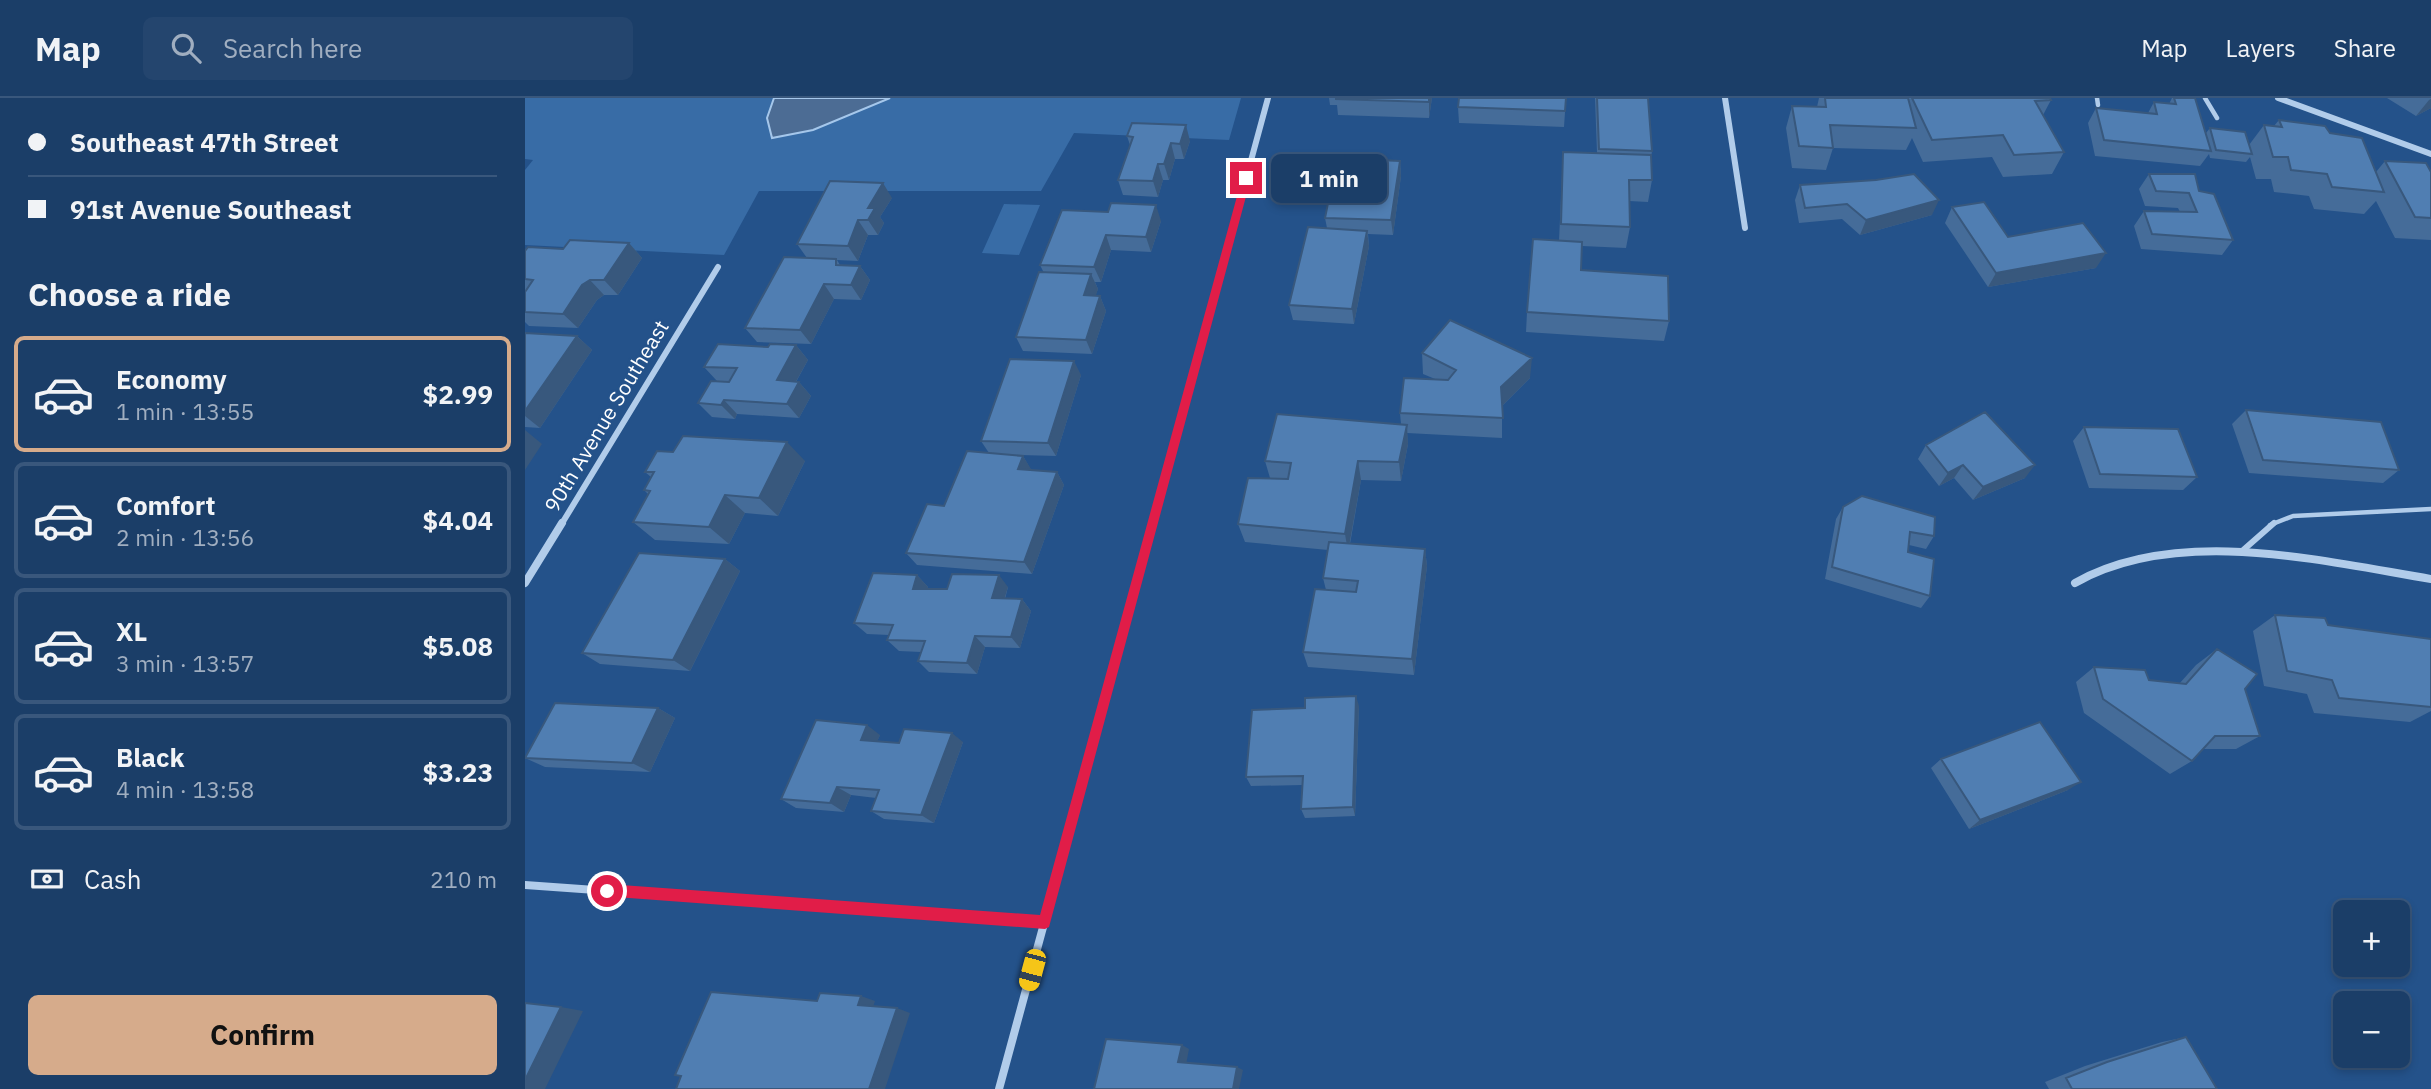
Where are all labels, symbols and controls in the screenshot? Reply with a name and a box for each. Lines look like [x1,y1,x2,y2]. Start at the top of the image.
search box [143,17,633,80]
text: Map [35,27,101,70]
icon: search [167,29,205,67]
text: Search here [223,31,362,65]
text: Map [2141,32,2188,64]
text: Layers [2226,32,2296,64]
text: Share [2334,32,2396,64]
text: Southeast 47th Street [70,125,339,159]
callout: 1 min [1271,154,1386,202]
route end [1230,162,1262,194]
text: 1 min [1299,163,1359,193]
text: 91st Avenue Southeast [70,192,351,226]
text: Choose a ride [28,273,231,315]
street label: 90th Avenue Southeast [537,315,675,517]
text: Economy [116,362,227,396]
icon: car [32,363,95,426]
text: $2.99 [423,377,493,411]
text: 1 min · 13:55 [116,396,254,426]
text: Comfort [116,488,215,522]
icon: car [32,489,95,552]
text: $4.04 [423,503,493,537]
text: 2 min · 13:56 [116,522,254,552]
text: XL [116,614,147,648]
icon: car [32,615,95,678]
text: $5.08 [423,629,493,663]
text: 3 min · 13:57 [116,648,254,678]
text: Black [116,740,184,774]
icon: car [32,741,95,804]
text: $3.23 [423,755,493,789]
text: 4 min · 13:58 [116,774,254,804]
icon: cash [28,860,66,898]
text: Cash [84,862,141,896]
text: 210 m [430,864,497,894]
route start [591,875,623,907]
map controls [2333,900,2410,1068]
button: + [2333,900,2410,977]
car [1017,947,1048,993]
button: − [2333,991,2410,1068]
button: Confirm [28,995,497,1075]

